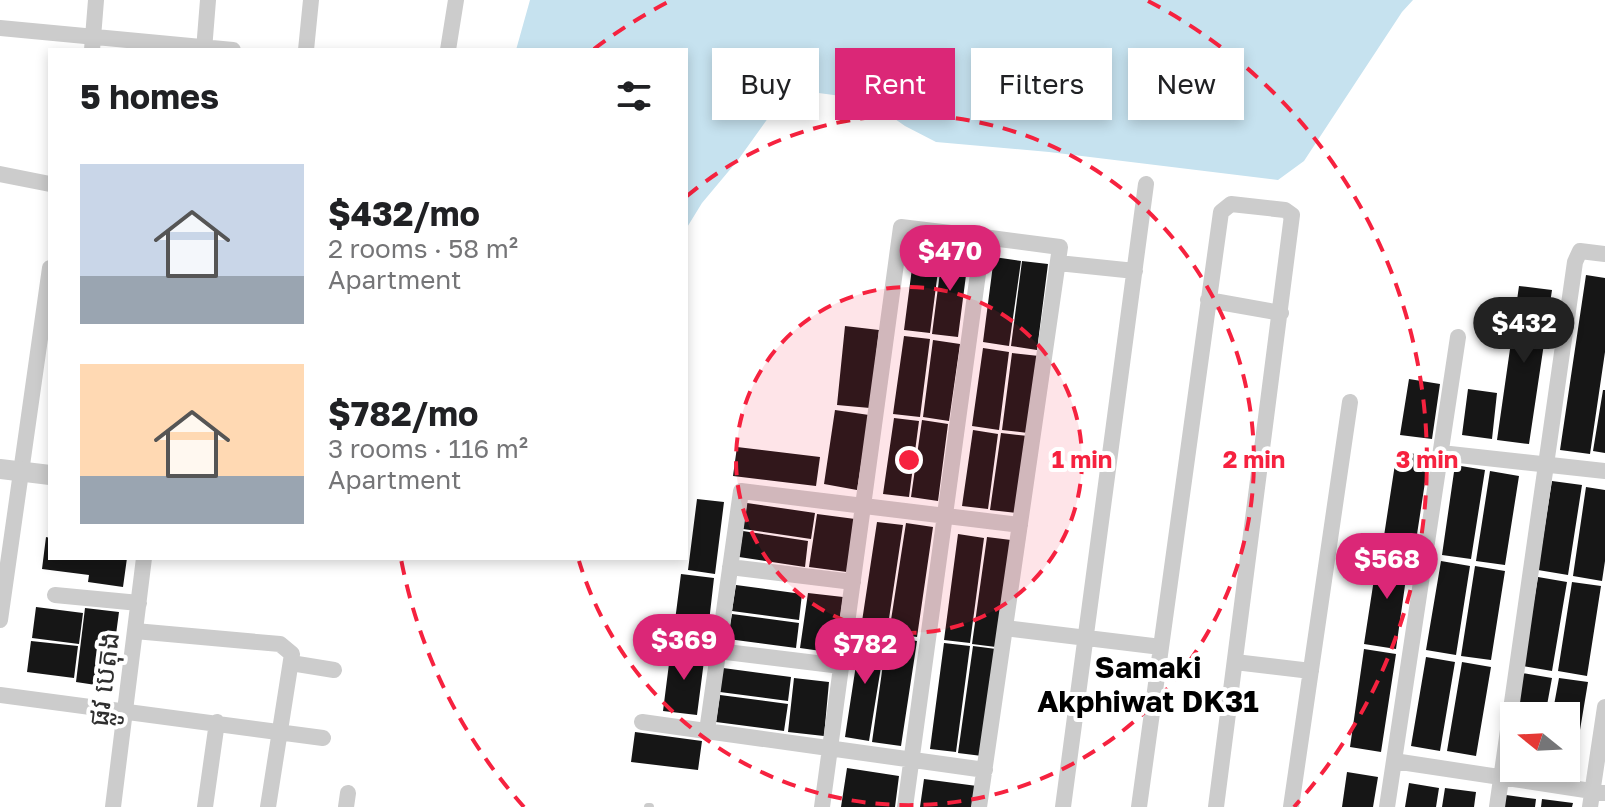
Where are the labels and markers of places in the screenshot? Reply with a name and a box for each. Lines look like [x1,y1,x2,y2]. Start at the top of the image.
pin: $470 [903,225,997,293]
pin: $432 [1477,297,1571,365]
centre of rings [895,446,923,474]
pin: $568 [1340,533,1434,601]
pin: $369 [637,614,731,682]
pin: $782 [818,618,912,686]

